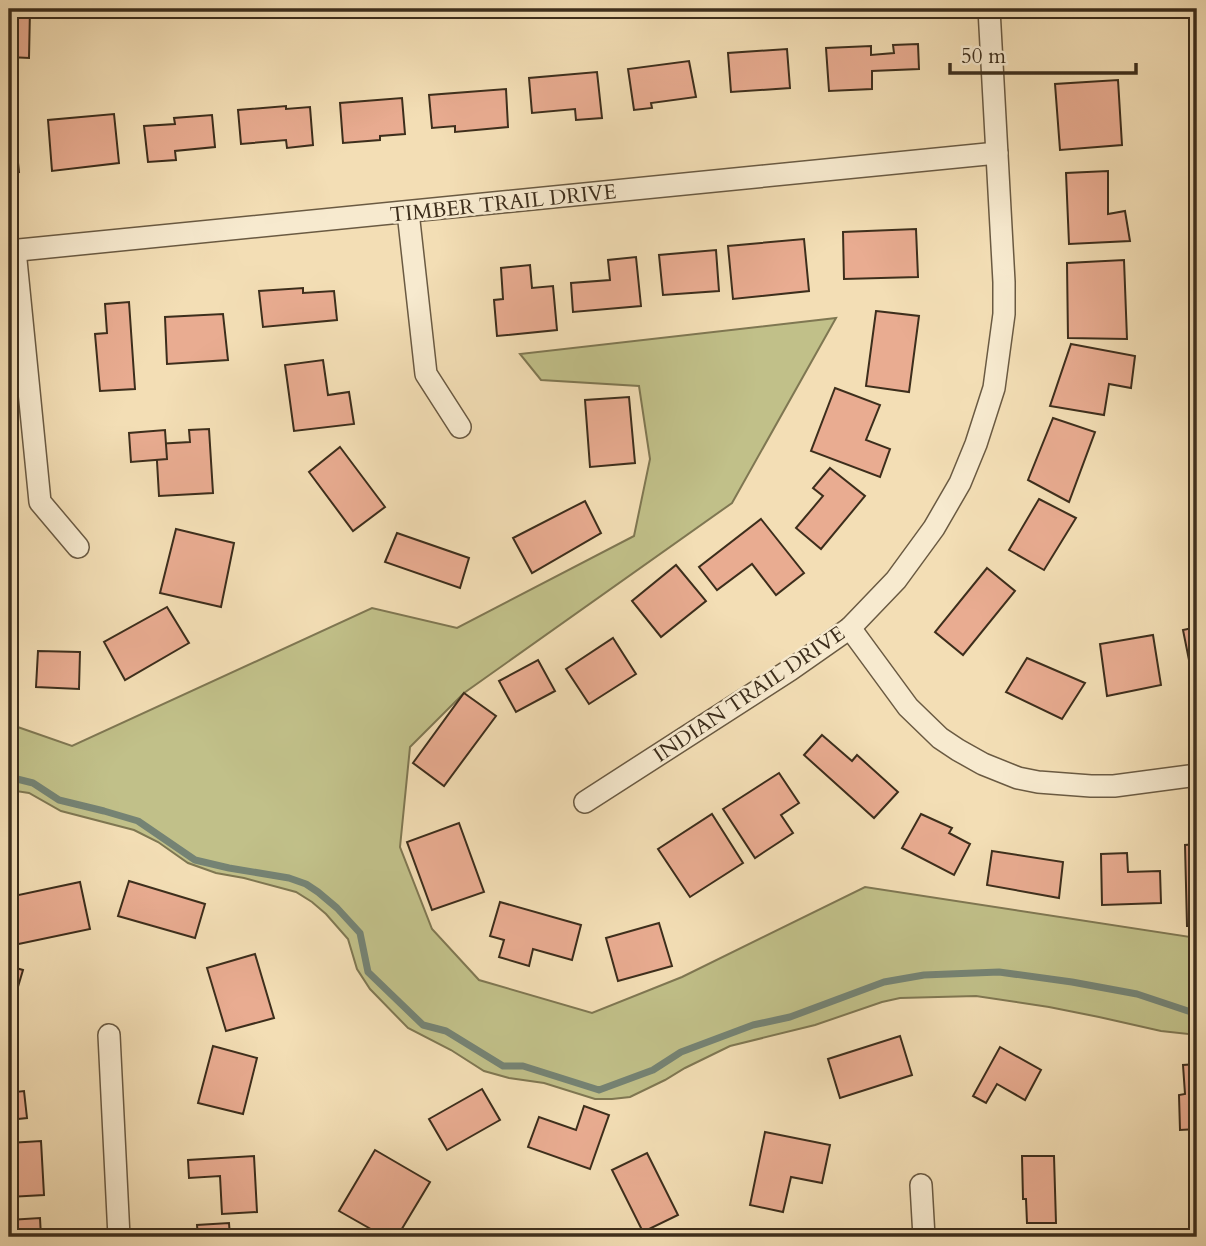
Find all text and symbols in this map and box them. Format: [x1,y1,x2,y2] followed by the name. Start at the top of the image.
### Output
[950,32,1136,76] scale bar
[961,42,1006,71] text: 50 m
[388,177,618,230] street label: TIMBER TRAIL DRIVE
[648,619,851,769] street label: INDIAN TRAIL DRIVE

